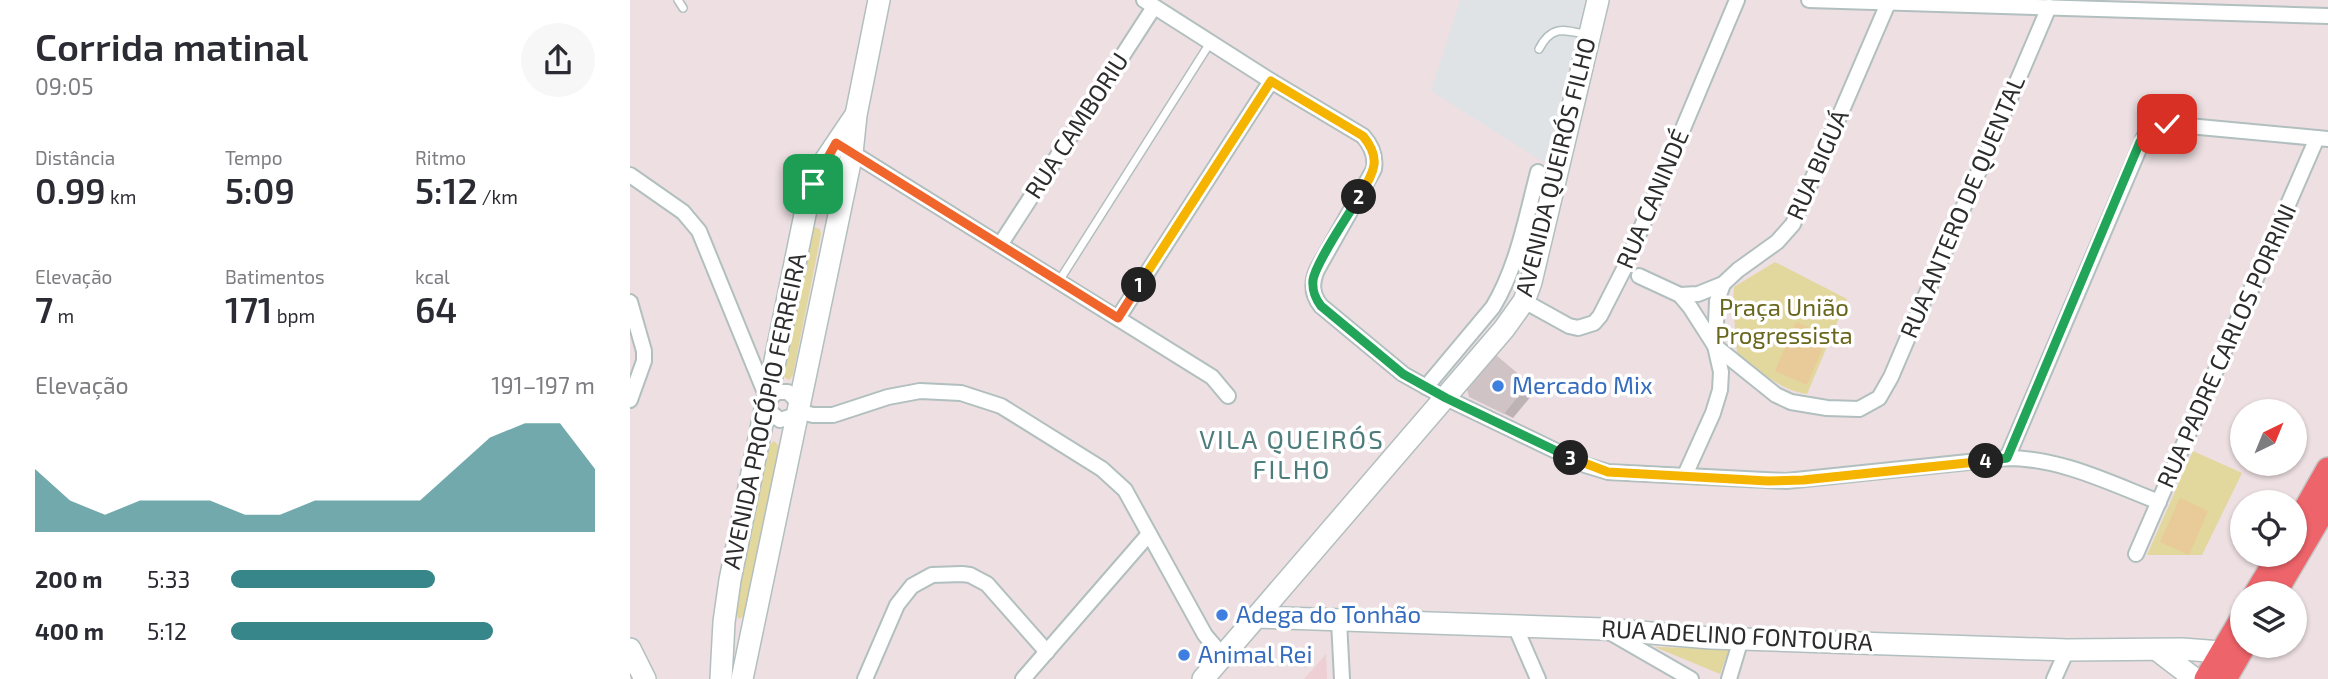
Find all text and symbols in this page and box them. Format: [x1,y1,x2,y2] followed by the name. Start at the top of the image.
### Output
[35,23,308,69] text: Corrida matinal
[521,23,595,97] button: share
[1508,34,1601,299] street label: AVENIDA QUEIRÓS FILHO
[1018,47,1134,204] street label: RUA CAMBORIU
[1893,71,2030,342] street label: RUA ANTERO DE QUENTAL
[35,72,94,100] text: 09:05
[2137,94,2197,154] pin
[1779,105,1854,224] street label: RUA BIGUÁ
[2148,105,2186,143] icon: check
[1609,124,1694,272] street label: RUA CANINDÉ
[35,146,115,169] text: Distância
[225,146,283,169] text: Tempo
[415,146,466,169] text: Ritmo
[783,154,843,214] pin
[794,165,832,203] icon: arrive
[35,169,106,211] text: 0.99
[225,169,295,211] text: 5:09
[415,169,477,211] text: 5:12
[1342,180,1376,214] pin: 2
[106,185,136,208] text: km
[477,185,518,208] text: /km
[1353,185,1364,208] text: 2
[2150,199,2301,492] street label: RUA PADRE CARLOS PORRINI
[716,250,811,572] street label: AVENIDA PROCÓPIO FERREIRA
[35,265,112,288] text: Elevação
[225,265,325,288] text: Batimentos
[415,265,450,288] text: kcal
[1121,268,1156,302] pin: 1
[1134,273,1143,296] text: 1
[35,288,53,330] text: 7
[225,288,273,330] text: 171
[415,288,457,330] text: 64
[1715,292,1853,349] park label: Praça União Progressista
[53,304,74,327] text: m
[273,304,315,327] text: bpm
[1512,370,1653,399] place label: Mercado Mix
[35,371,129,399] text: Elevação
[491,371,595,399] text: 191–197 m
[1490,378,1506,394] marker: Mercado Mix
[2230,399,2306,476] north arrow
[2230,399,2307,658] map controls
[1199,423,1385,484] district label: VILA QUEIRÓS FILHO
[1553,440,1588,476] pin: 3
[1968,444,2004,478] pin: 4
[1565,446,1576,469] text: 3
[1979,449,1992,472] text: 4
[2230,490,2307,567] button: locate
[35,565,103,593] text: 200 m
[147,565,190,593] text: 5:33
[2230,581,2307,658] button: layers
[1236,599,1421,628] place label: Adega do Tonhão
[1214,607,1230,623] marker: Adega do Tonhão
[1600,613,1874,656] street label: RUA ADELINO FONTOURA
[35,617,104,645] text: 400 m
[147,617,187,645] text: 5:12
[1198,639,1312,668] place label: Animal Rei
[1176,647,1192,663] marker: Animal Rei

